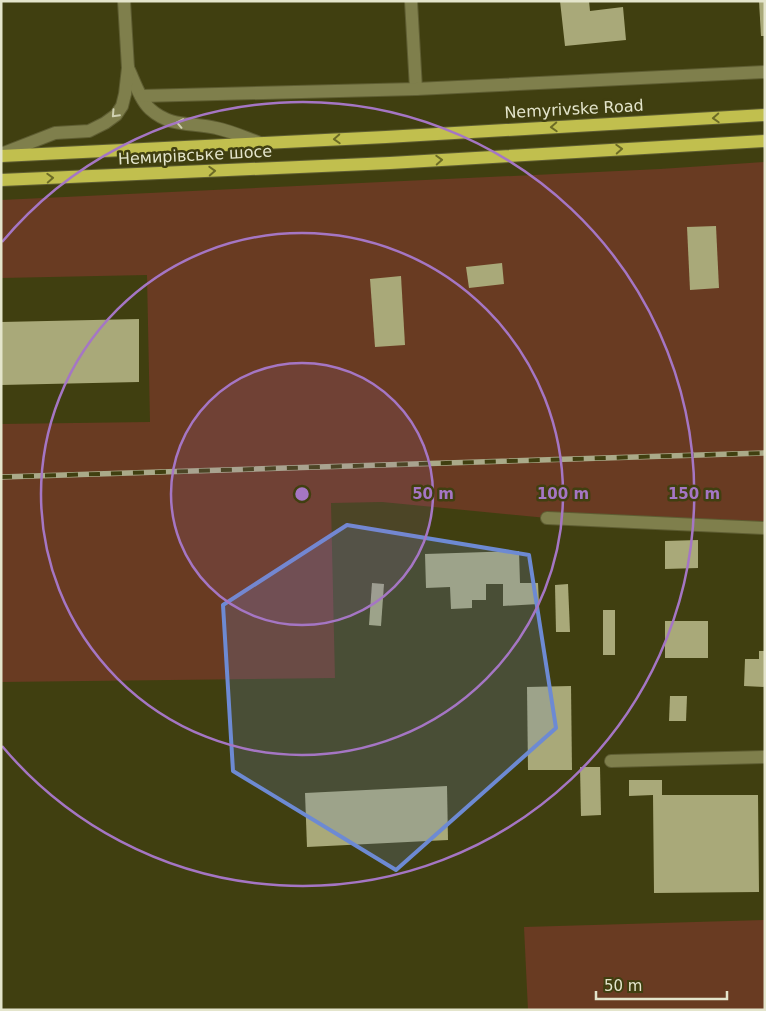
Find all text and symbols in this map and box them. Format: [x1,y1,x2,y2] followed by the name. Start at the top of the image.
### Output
[504,96,644,122] street label: Nemyrivske Road
[112,108,121,117] one-way arrow
[712,112,720,123] one-way arrow
[175,118,184,129] one-way arrow
[550,121,558,132] one-way arrow
[333,134,340,144] one-way arrow
[117,141,273,169] street label: Немирівське шосе
[615,144,623,155] one-way arrow
[435,155,443,166] one-way arrow
[209,165,217,176] one-way arrow
[46,173,54,183] one-way arrow
[293,485,311,503] centre of rings
[412,485,454,503] text: 50 m
[537,485,589,503] text: 100 m
[668,485,720,503] text: 150 m
[596,968,727,1000] scale bar
[604,977,642,995] text: 50 m

